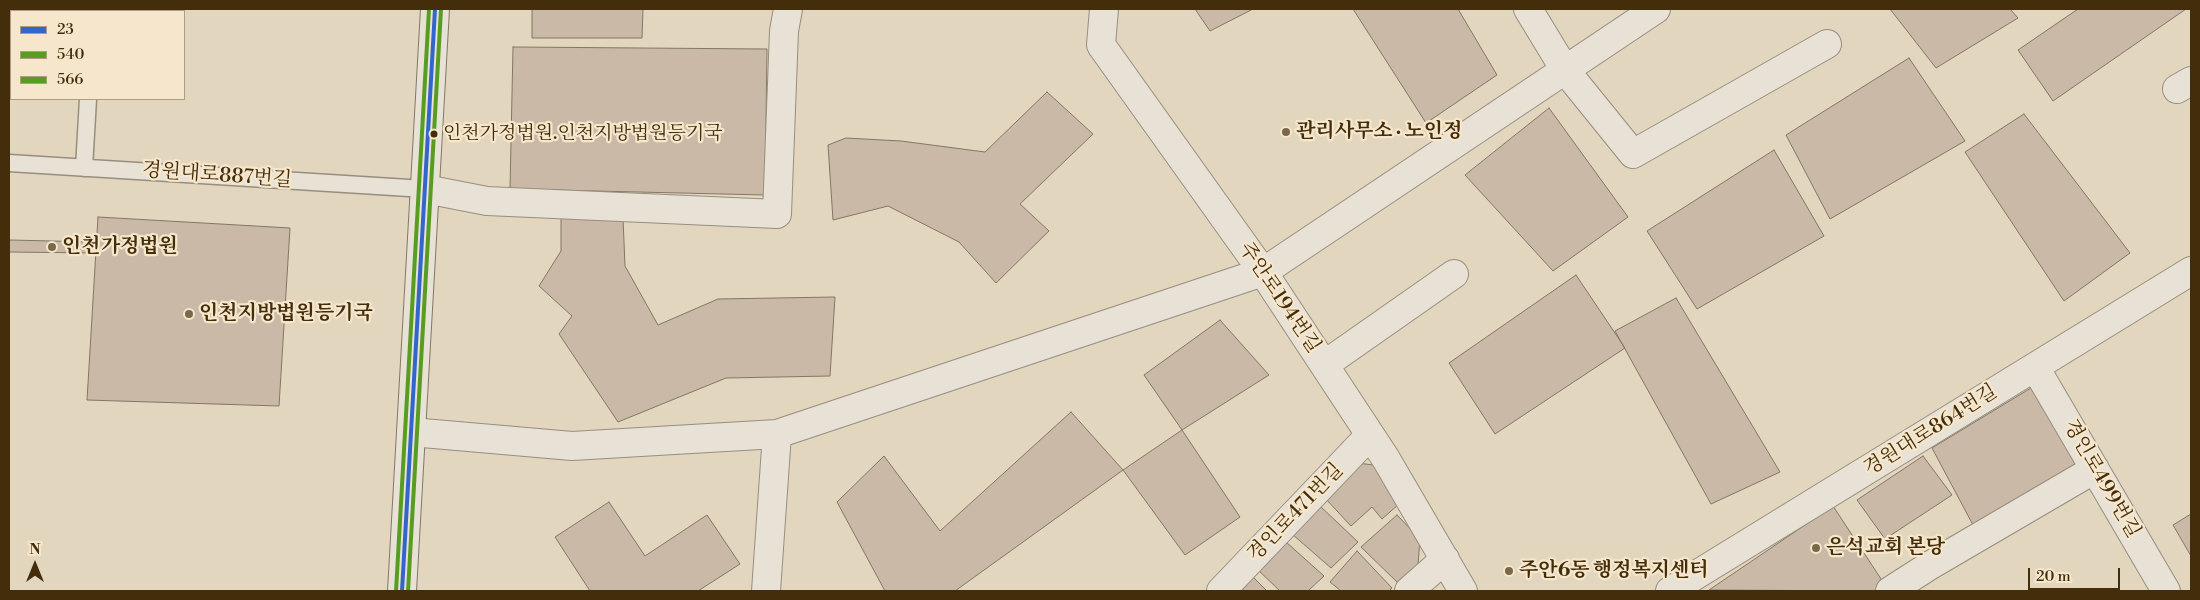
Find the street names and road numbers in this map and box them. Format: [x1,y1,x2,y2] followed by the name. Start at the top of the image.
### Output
[141,159,293,193] street label: 경원대로887번길
[1233,238,1325,358] street label: 주안로194번길
[1860,380,2002,482] street label: 경원대로864번길
[2057,416,2145,542] street label: 경인로499번길
[1243,459,1349,567] street label: 경인로471번길

